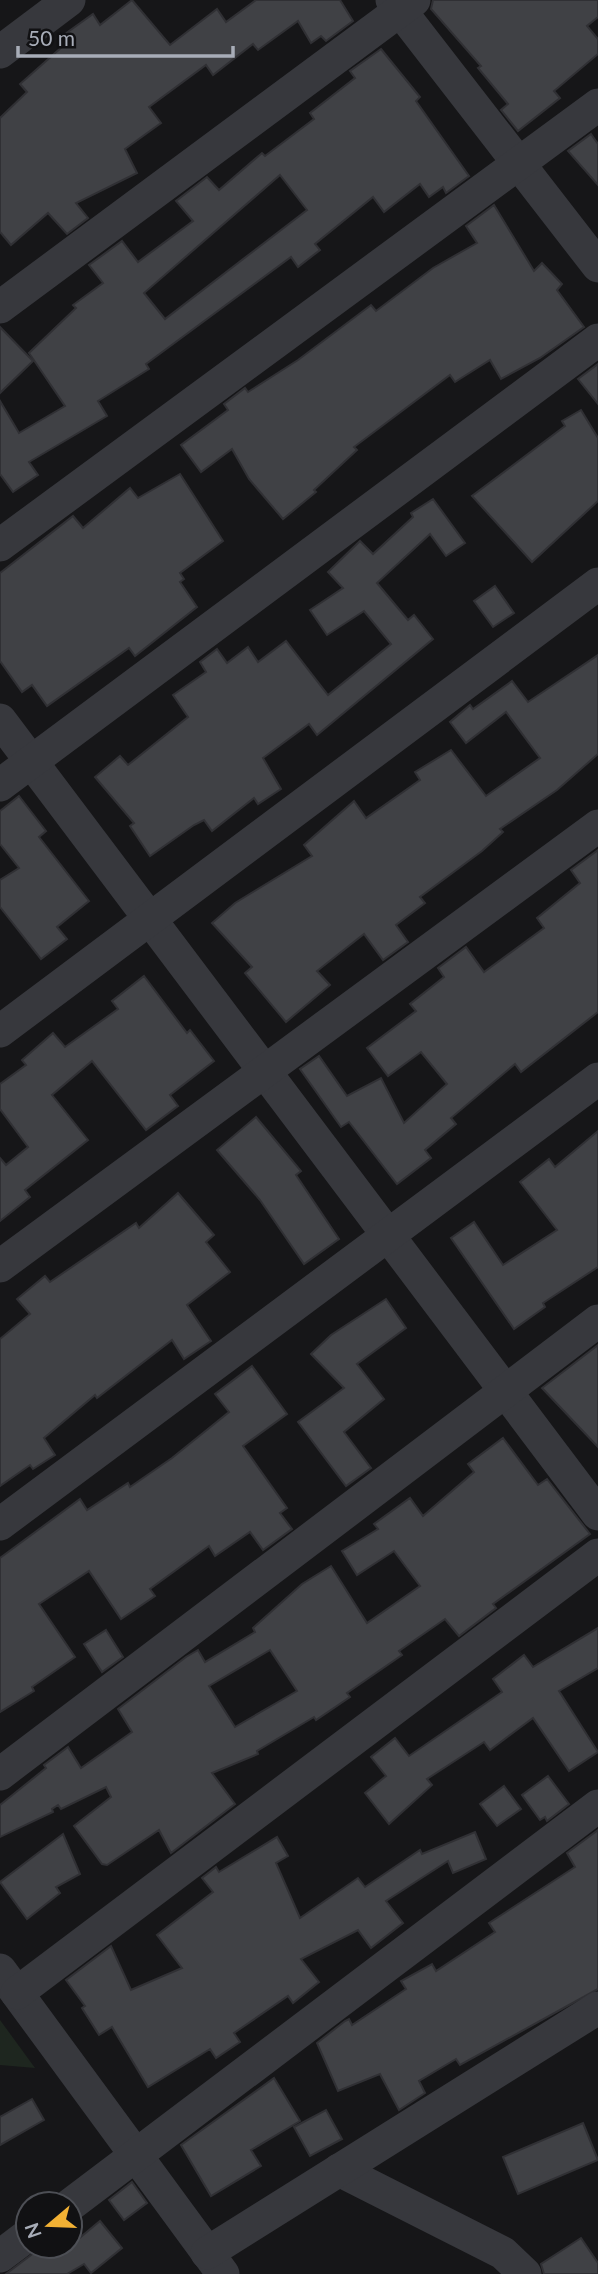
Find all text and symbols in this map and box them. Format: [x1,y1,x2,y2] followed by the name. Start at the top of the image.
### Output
[18,14,233,58] scale bar
[28,25,75,50] text: 50 m
[14,2190,84,2260] north arrow
[19,2220,46,2241] text: N

